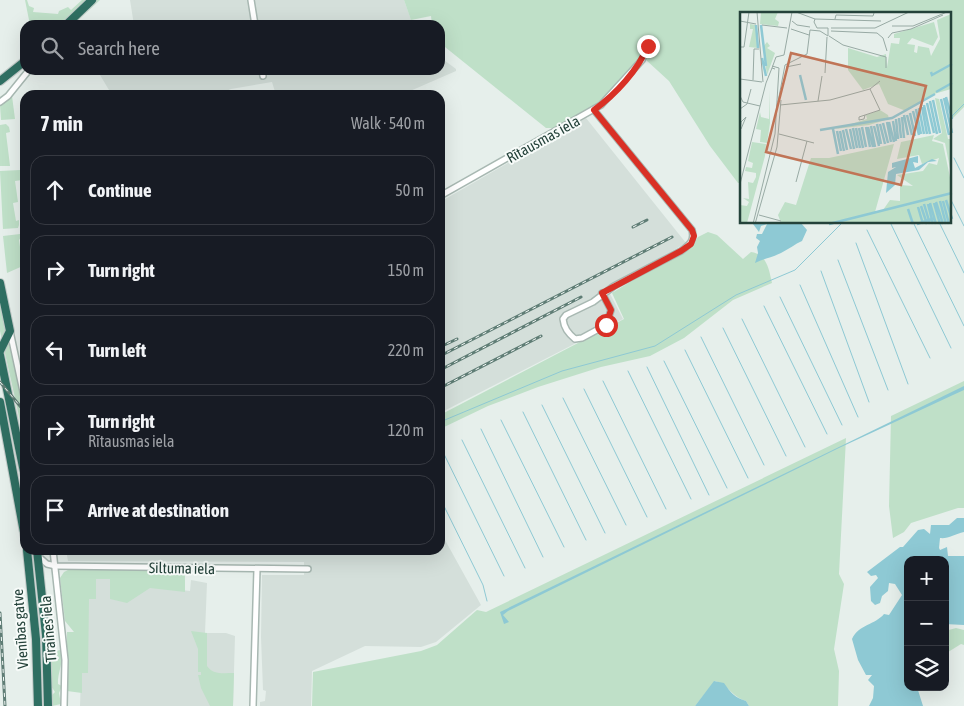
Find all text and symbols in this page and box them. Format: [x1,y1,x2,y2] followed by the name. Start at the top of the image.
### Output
[740,12,952,224] inset map
[20,20,445,75] search box
[38,34,66,62] icon: search
[637,35,660,58] route end
[78,37,160,59] text: Search here
[40,111,83,135] text: 7 min
[503,112,583,166] street label: Rītausmas iela
[351,114,425,132] text: Walk · 540 m
[41,176,69,204] icon: ahead
[88,179,152,201] text: Continue
[395,181,424,199] text: 50 m
[41,256,69,284] icon: right
[88,259,155,281] text: Turn right
[388,261,424,279] text: 150 m
[595,314,618,337] route start
[41,336,69,364] icon: left
[88,339,146,361] text: Turn left
[388,341,424,359] text: 220 m
[88,410,155,432] text: Turn right
[41,416,69,444] icon: right
[388,421,424,439] text: 120 m
[88,432,175,450] text: Rītausmas iela
[41,496,69,524] icon: arrive
[88,499,229,521] text: Arrive at destination
[904,556,949,691] map controls
[904,556,949,601] button: +
[149,559,215,577] street label: Siltuma iela
[9,588,31,670] street label: Vienības gatve
[37,595,59,663] street label: Tīraines iela
[904,601,949,646] button: −
[904,646,949,691] button: layers

